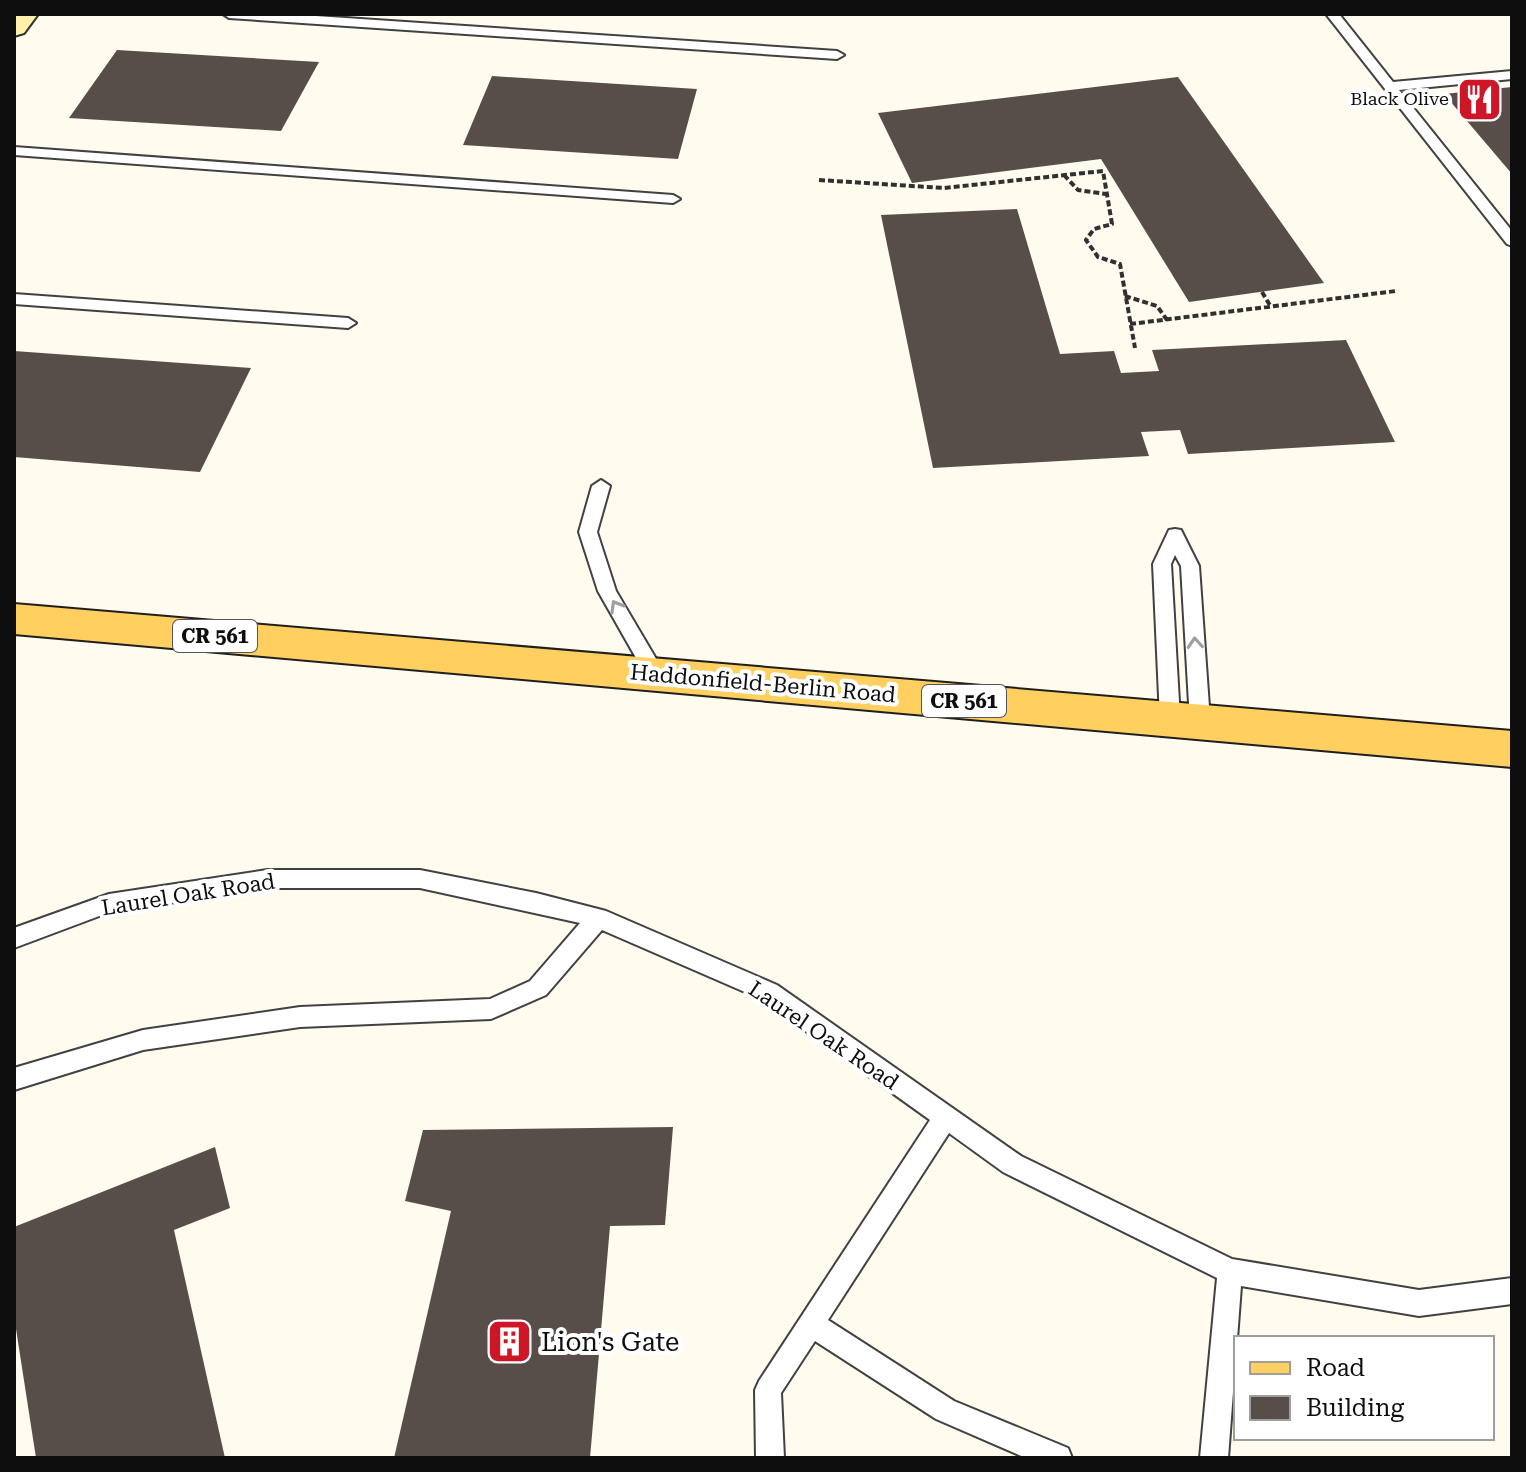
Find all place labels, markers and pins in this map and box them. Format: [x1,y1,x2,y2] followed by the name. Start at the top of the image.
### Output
[1456,75,1504,123] restaurant icon: Black Olive
[1350,88,1449,109] place label: Black Olive
[486,1318,534,1366] building icon: Lion's Gate
[541,1327,679,1357] place label: Lion's Gate

